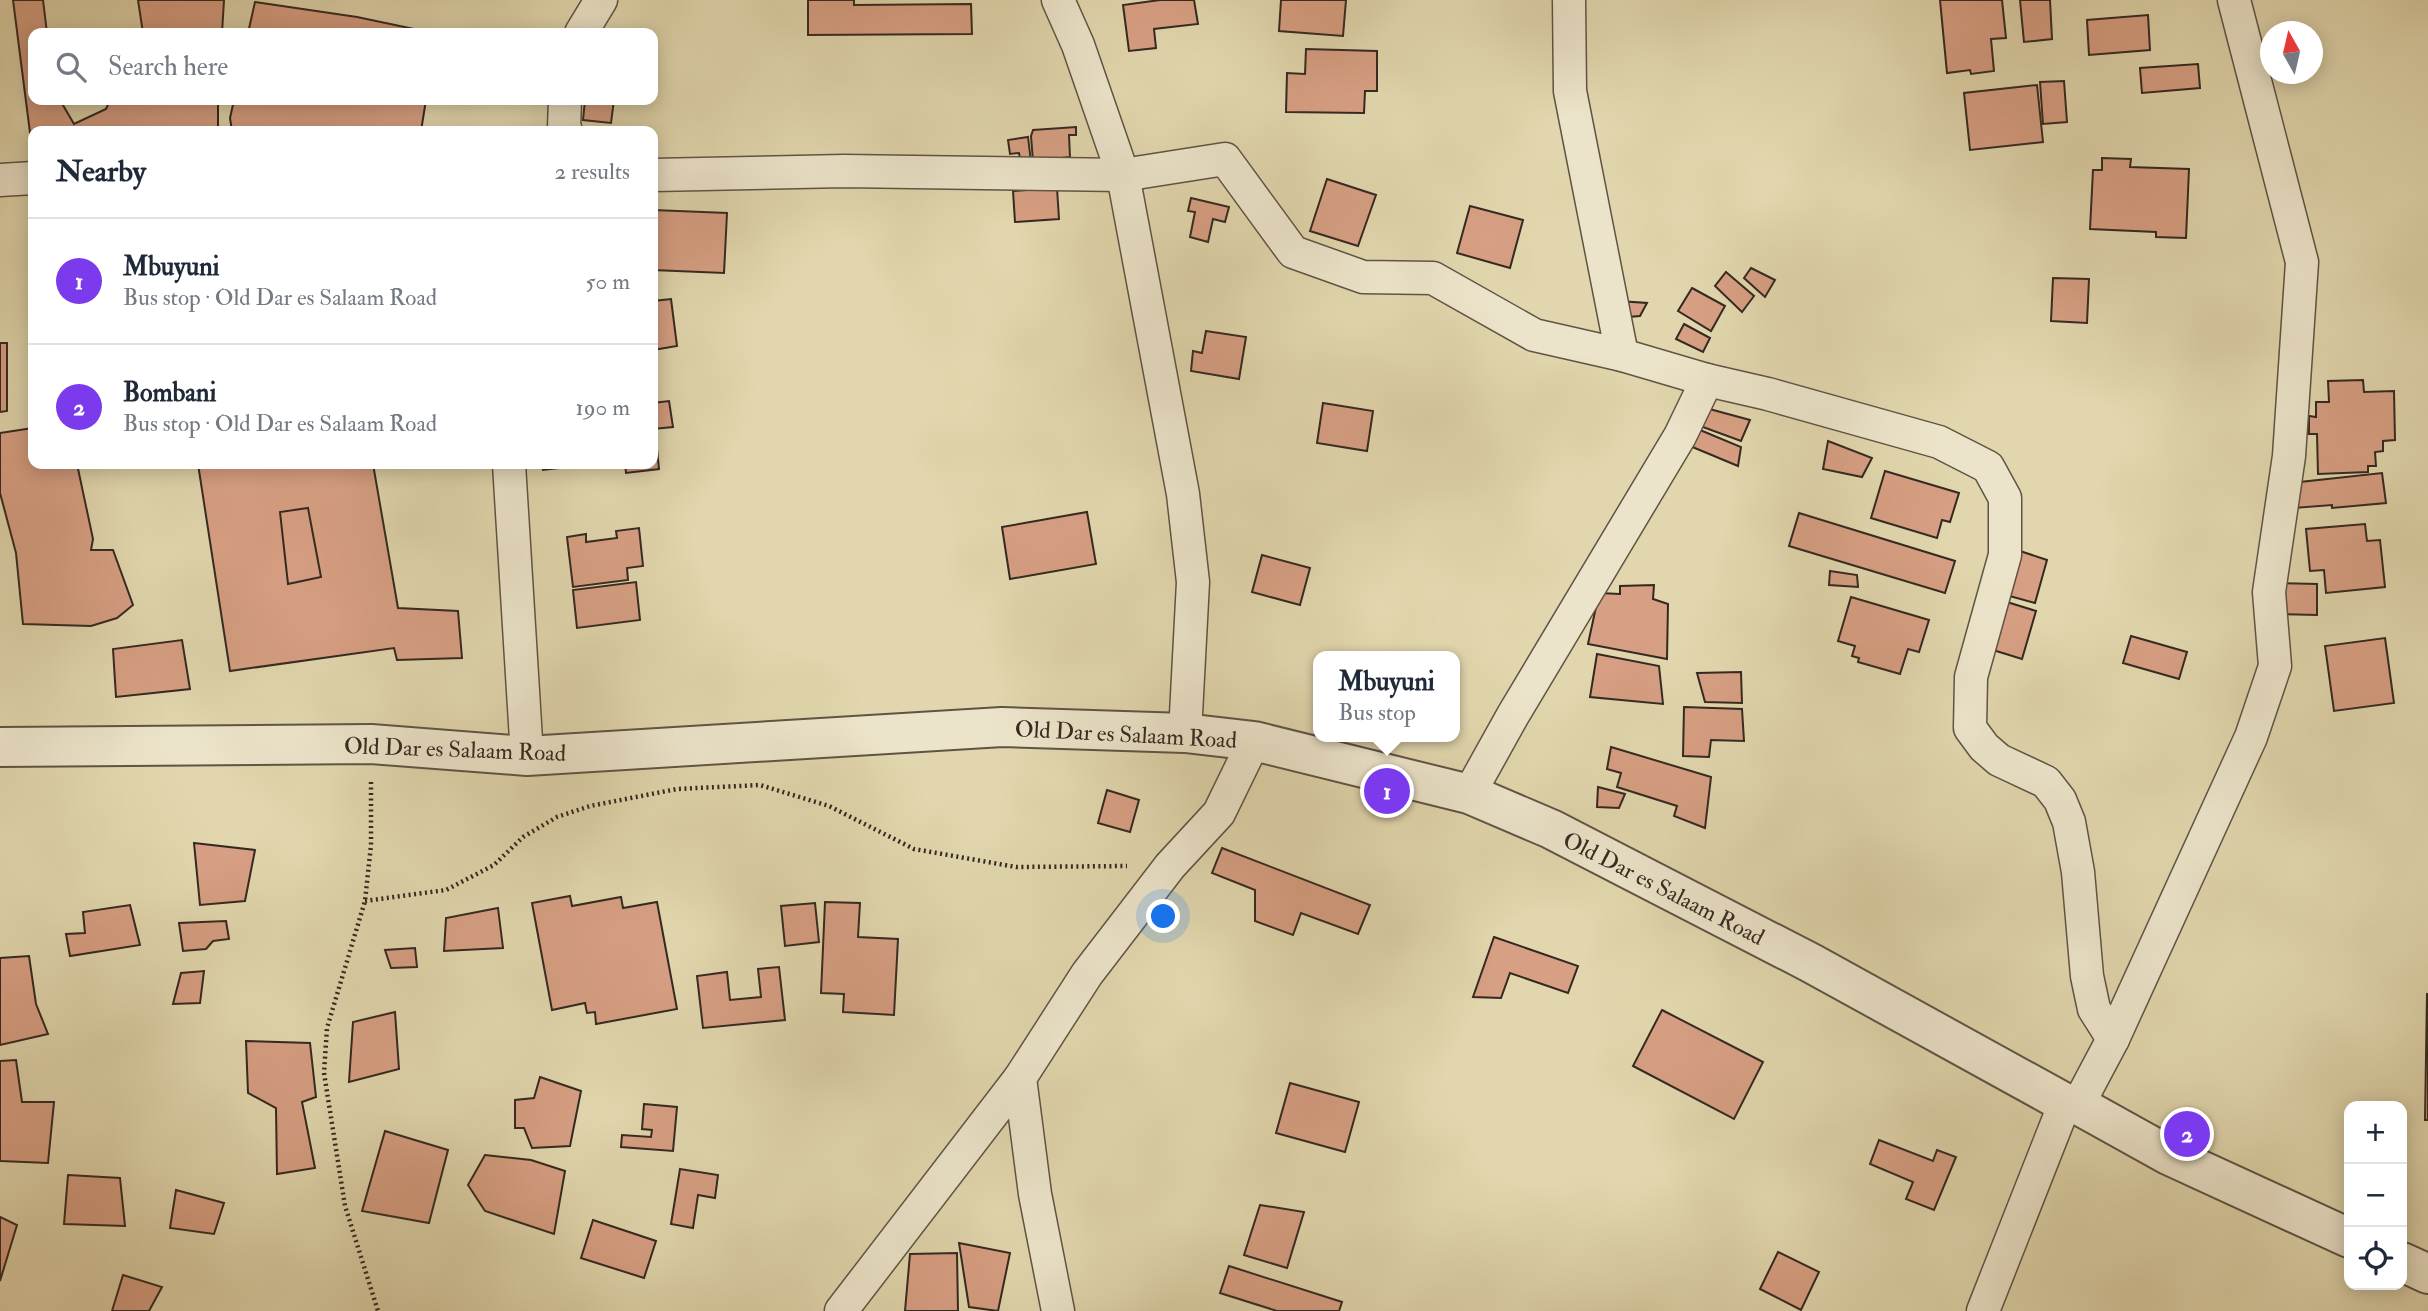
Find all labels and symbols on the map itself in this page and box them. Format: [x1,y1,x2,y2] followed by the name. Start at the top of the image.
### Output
[2260,21,2323,84] north arrow
[1014,714,1238,755] street label: Old Dar es Salaam Road
[343,731,567,768] street label: Old Dar es Salaam Road
[1364,765,1410,817] pin: 1
[1558,825,1769,952] street label: Old Dar es Salaam Road
[1146,899,1180,933] your location
[2164,1108,2210,1160] pin: 2

